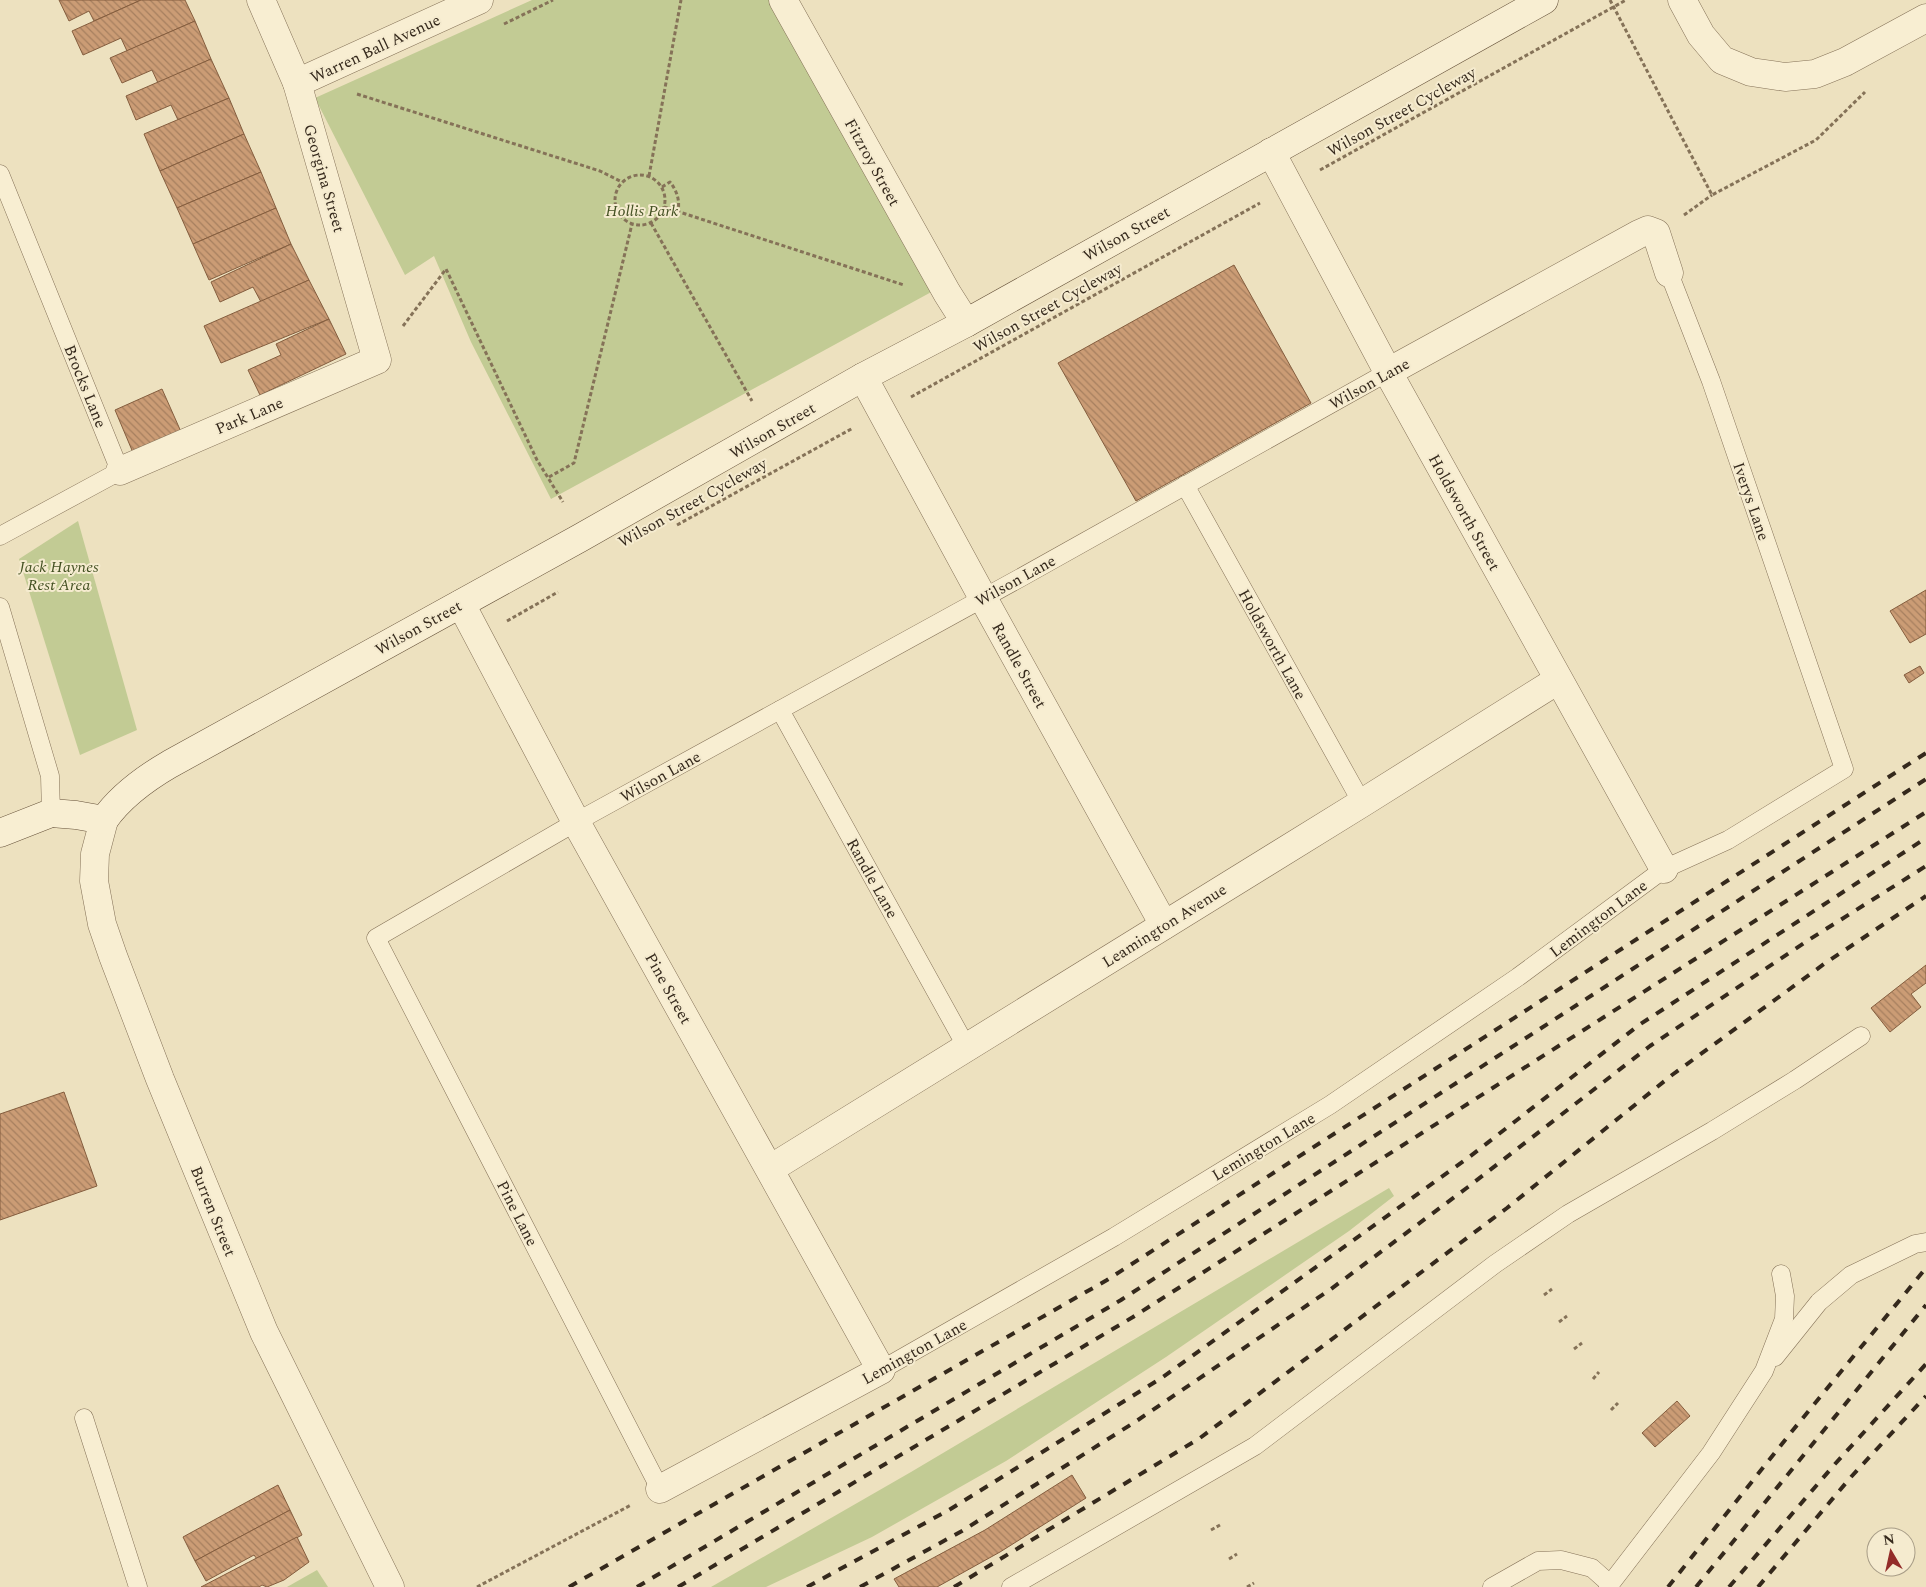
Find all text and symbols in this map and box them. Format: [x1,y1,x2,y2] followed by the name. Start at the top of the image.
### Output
[306,8,445,90] street label: Warren Ball Avenue
[1323,60,1481,163] street label: Wilson Street Cycleway
[838,114,906,211] street label: Fitzroy Street
[297,121,351,236] street label: Georgina Street
[606,199,679,223] park label: Hollis Park
[1079,200,1175,268] street label: Wilson Street
[969,256,1127,359] street label: Wilson Street Cycleway
[58,341,113,432] street label: Brocks Lane
[1325,352,1414,416] street label: Wilson Lane
[212,391,287,441] street label: Park Lane
[725,396,820,465] street label: Wilson Street
[1422,450,1506,576] street label: Holdsworth Street
[614,451,772,554] street label: Wilson Street Cycleway
[1726,459,1776,544] street label: Iverys Lane
[971,549,1060,613] street label: Wilson Lane
[18,555,99,597] park label: Jack Haynes Rest Area
[1232,585,1312,704] street label: Holdsworth Lane
[371,594,467,662] street label: Wilson Street
[986,618,1053,713] street label: Randle Street
[616,745,705,809] street label: Wilson Lane
[840,834,904,923] street label: Randle Lane
[1545,874,1653,964] street label: Lemington Lane
[1098,878,1231,974] street label: Leamington Avenue
[639,948,698,1029] street label: Pine Street
[1207,1106,1320,1187] street label: Lemington Lane
[184,1163,242,1260] street label: Burren Street
[490,1176,544,1251] street label: Pine Lane
[857,1313,972,1391] street label: Lemington Lane
[1866,1527,1916,1577] north arrow
[1882,1528,1896,1551] text: N

